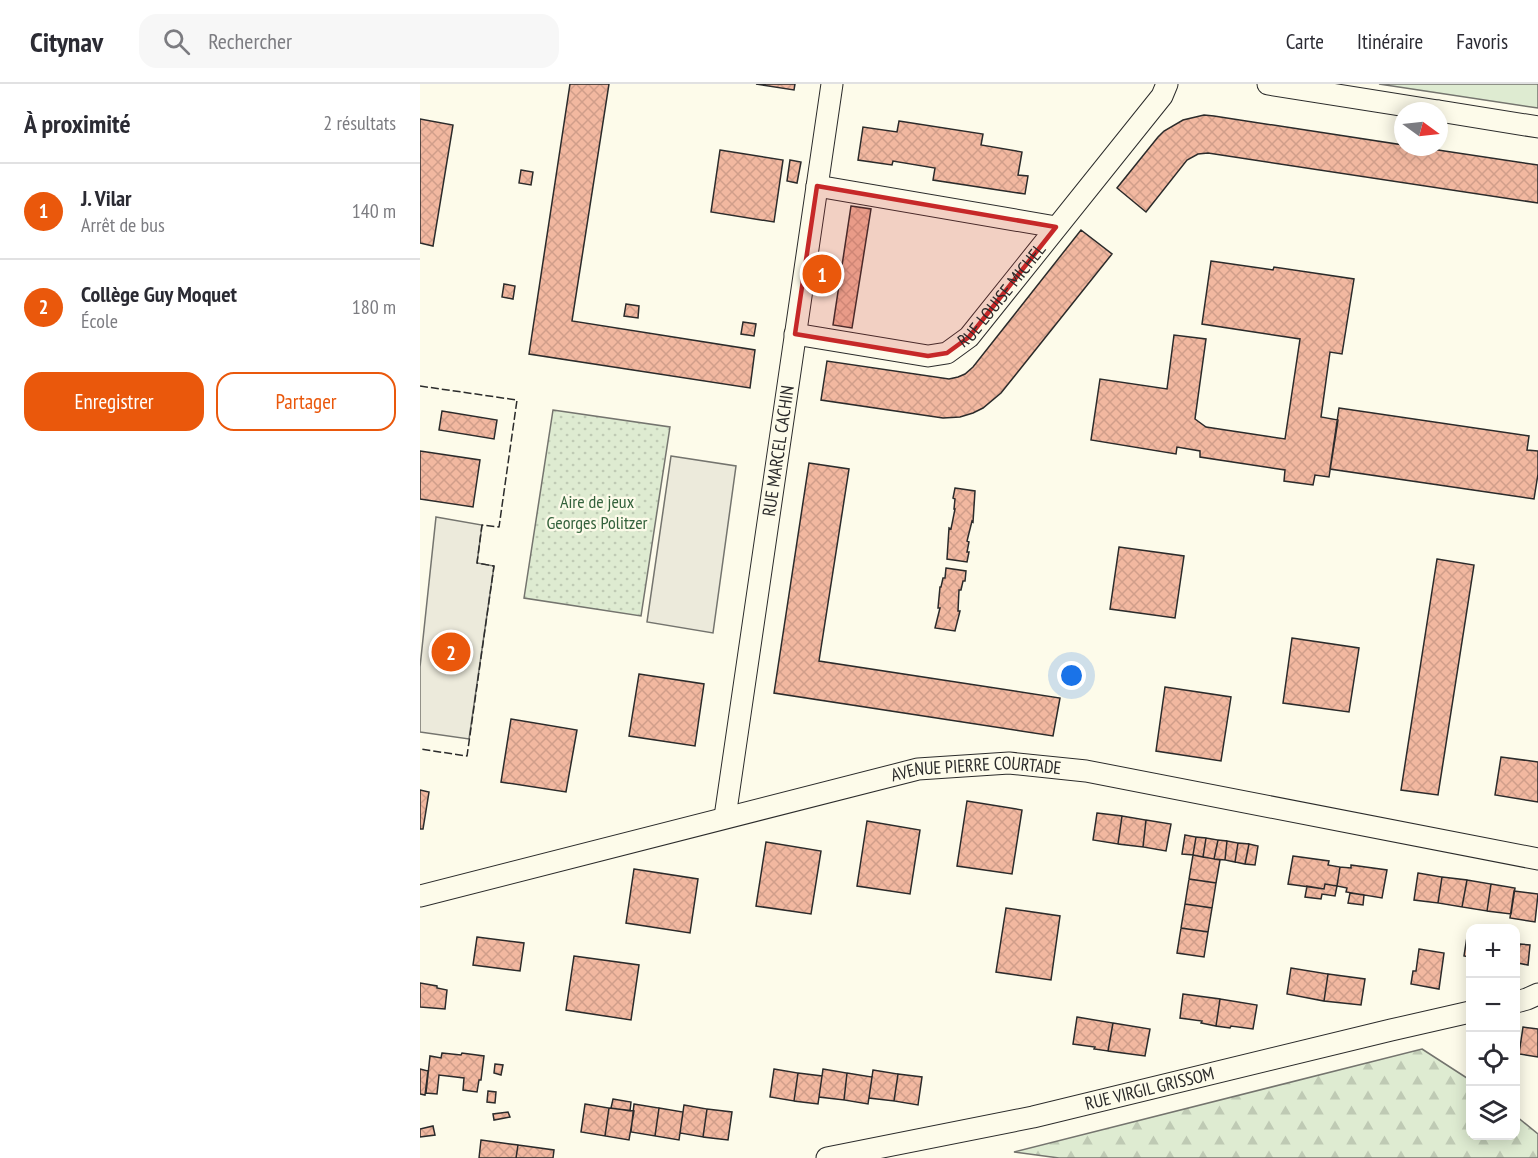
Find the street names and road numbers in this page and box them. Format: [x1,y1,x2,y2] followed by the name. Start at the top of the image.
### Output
[953,238,1051,352] street label: RUE LOUISE MICHEL
[757,384,799,518] street label: RUE MARCEL CACHIN
[888,751,1062,786] street label: AVENUE PIERRE COURTADE
[1083,1061,1216,1115] street label: RUE VIRGIL GRISSOM

